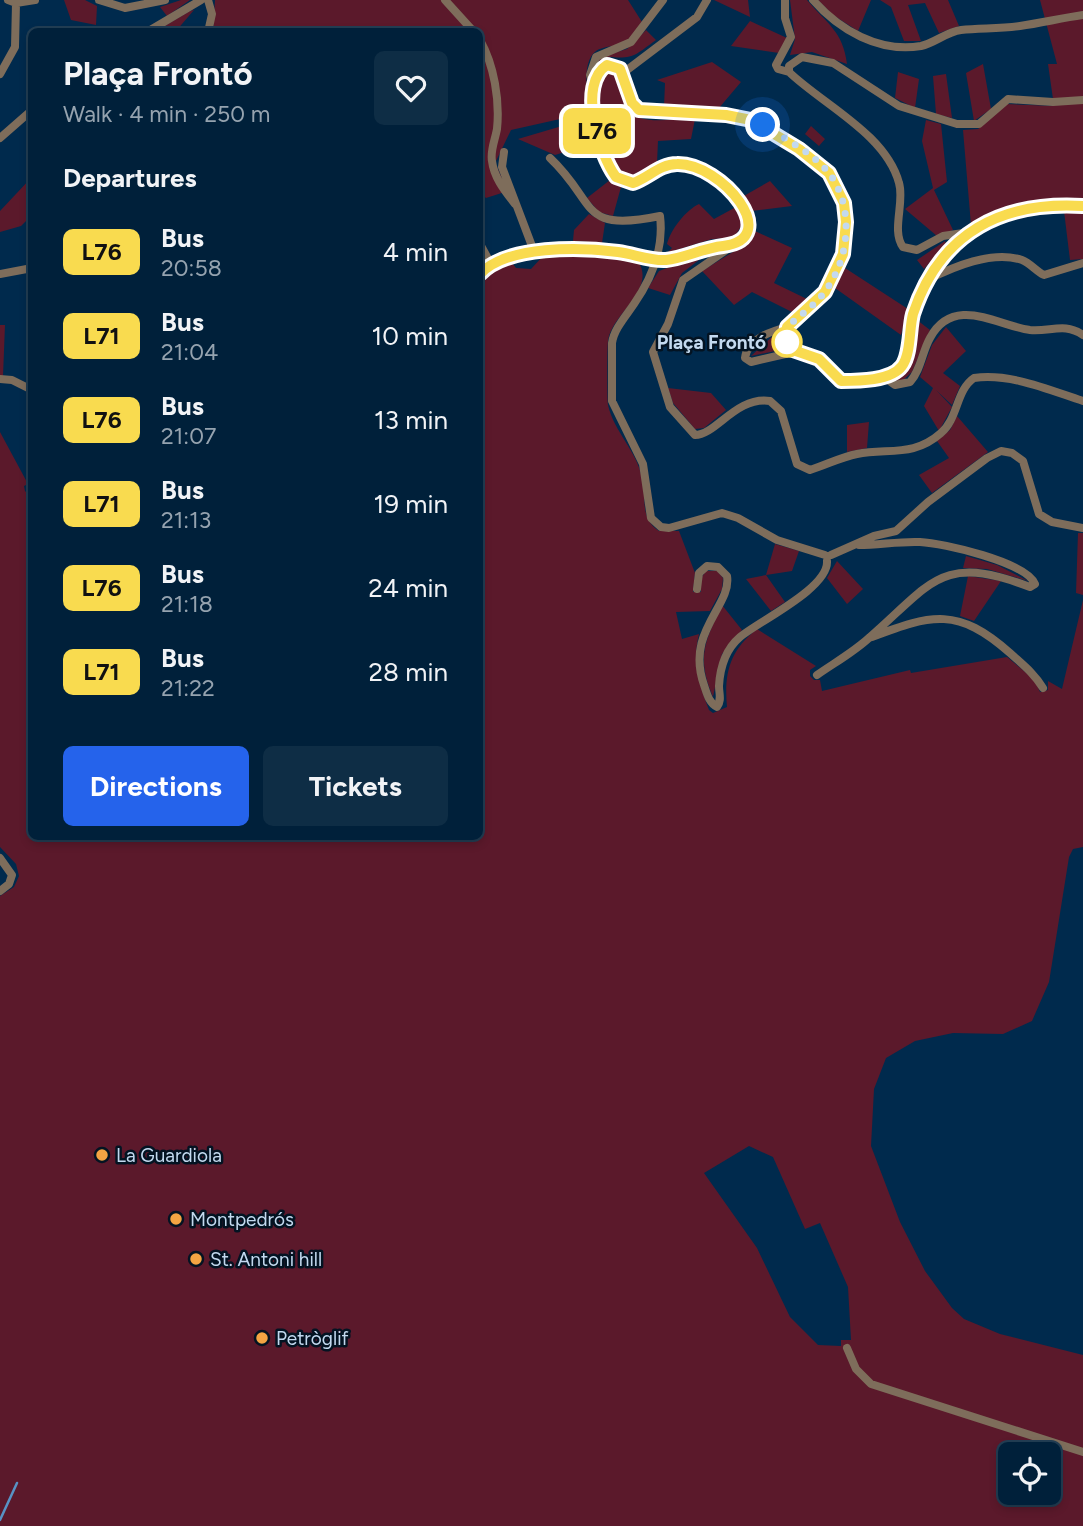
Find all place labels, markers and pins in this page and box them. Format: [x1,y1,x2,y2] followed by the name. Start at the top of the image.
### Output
[772,327,802,357] marker: Plaça Frontó
[657,331,766,354] place label: Plaça Frontó
[116,1144,222,1167] place label: La Guardiola
[94,1147,110,1163] marker: La Guardiola
[190,1208,294,1231] place label: Montpedrós
[168,1211,184,1227] marker: Montpedrós
[210,1248,322,1271] place label: St. Antoni hill
[188,1251,204,1267] marker: St. Antoni hill
[276,1327,349,1350] place label: Petròglif
[254,1330,270,1346] marker: Petròglif

